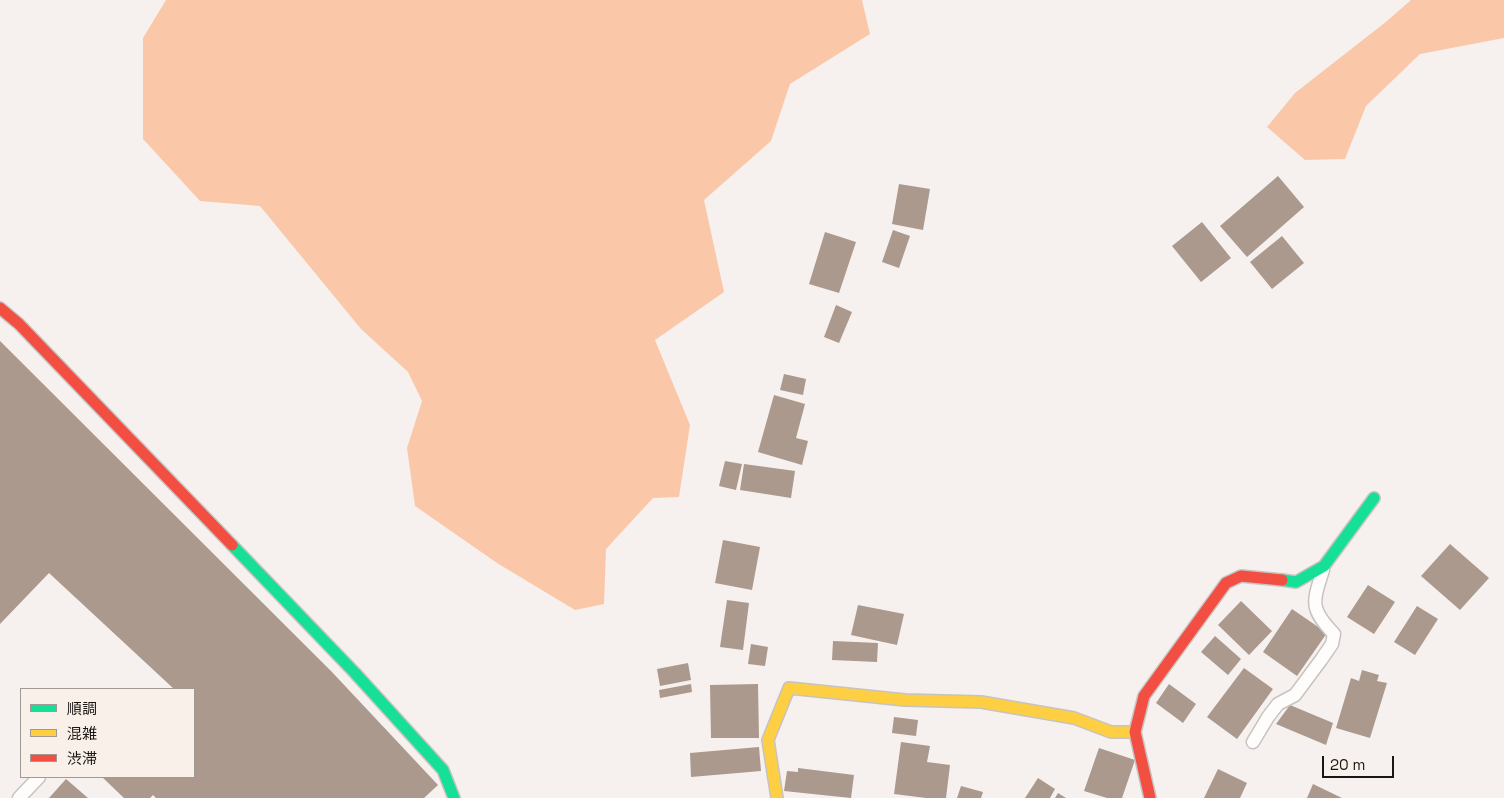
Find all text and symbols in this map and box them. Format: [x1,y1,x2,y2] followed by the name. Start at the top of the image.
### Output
[20,688,195,778] legend
[67,699,97,718] text: 順調
[67,724,97,743] text: 混雑
[1324,746,1396,778] scale bar
[67,749,97,768] text: 渋滞
[1330,755,1365,774] text: 20 m

